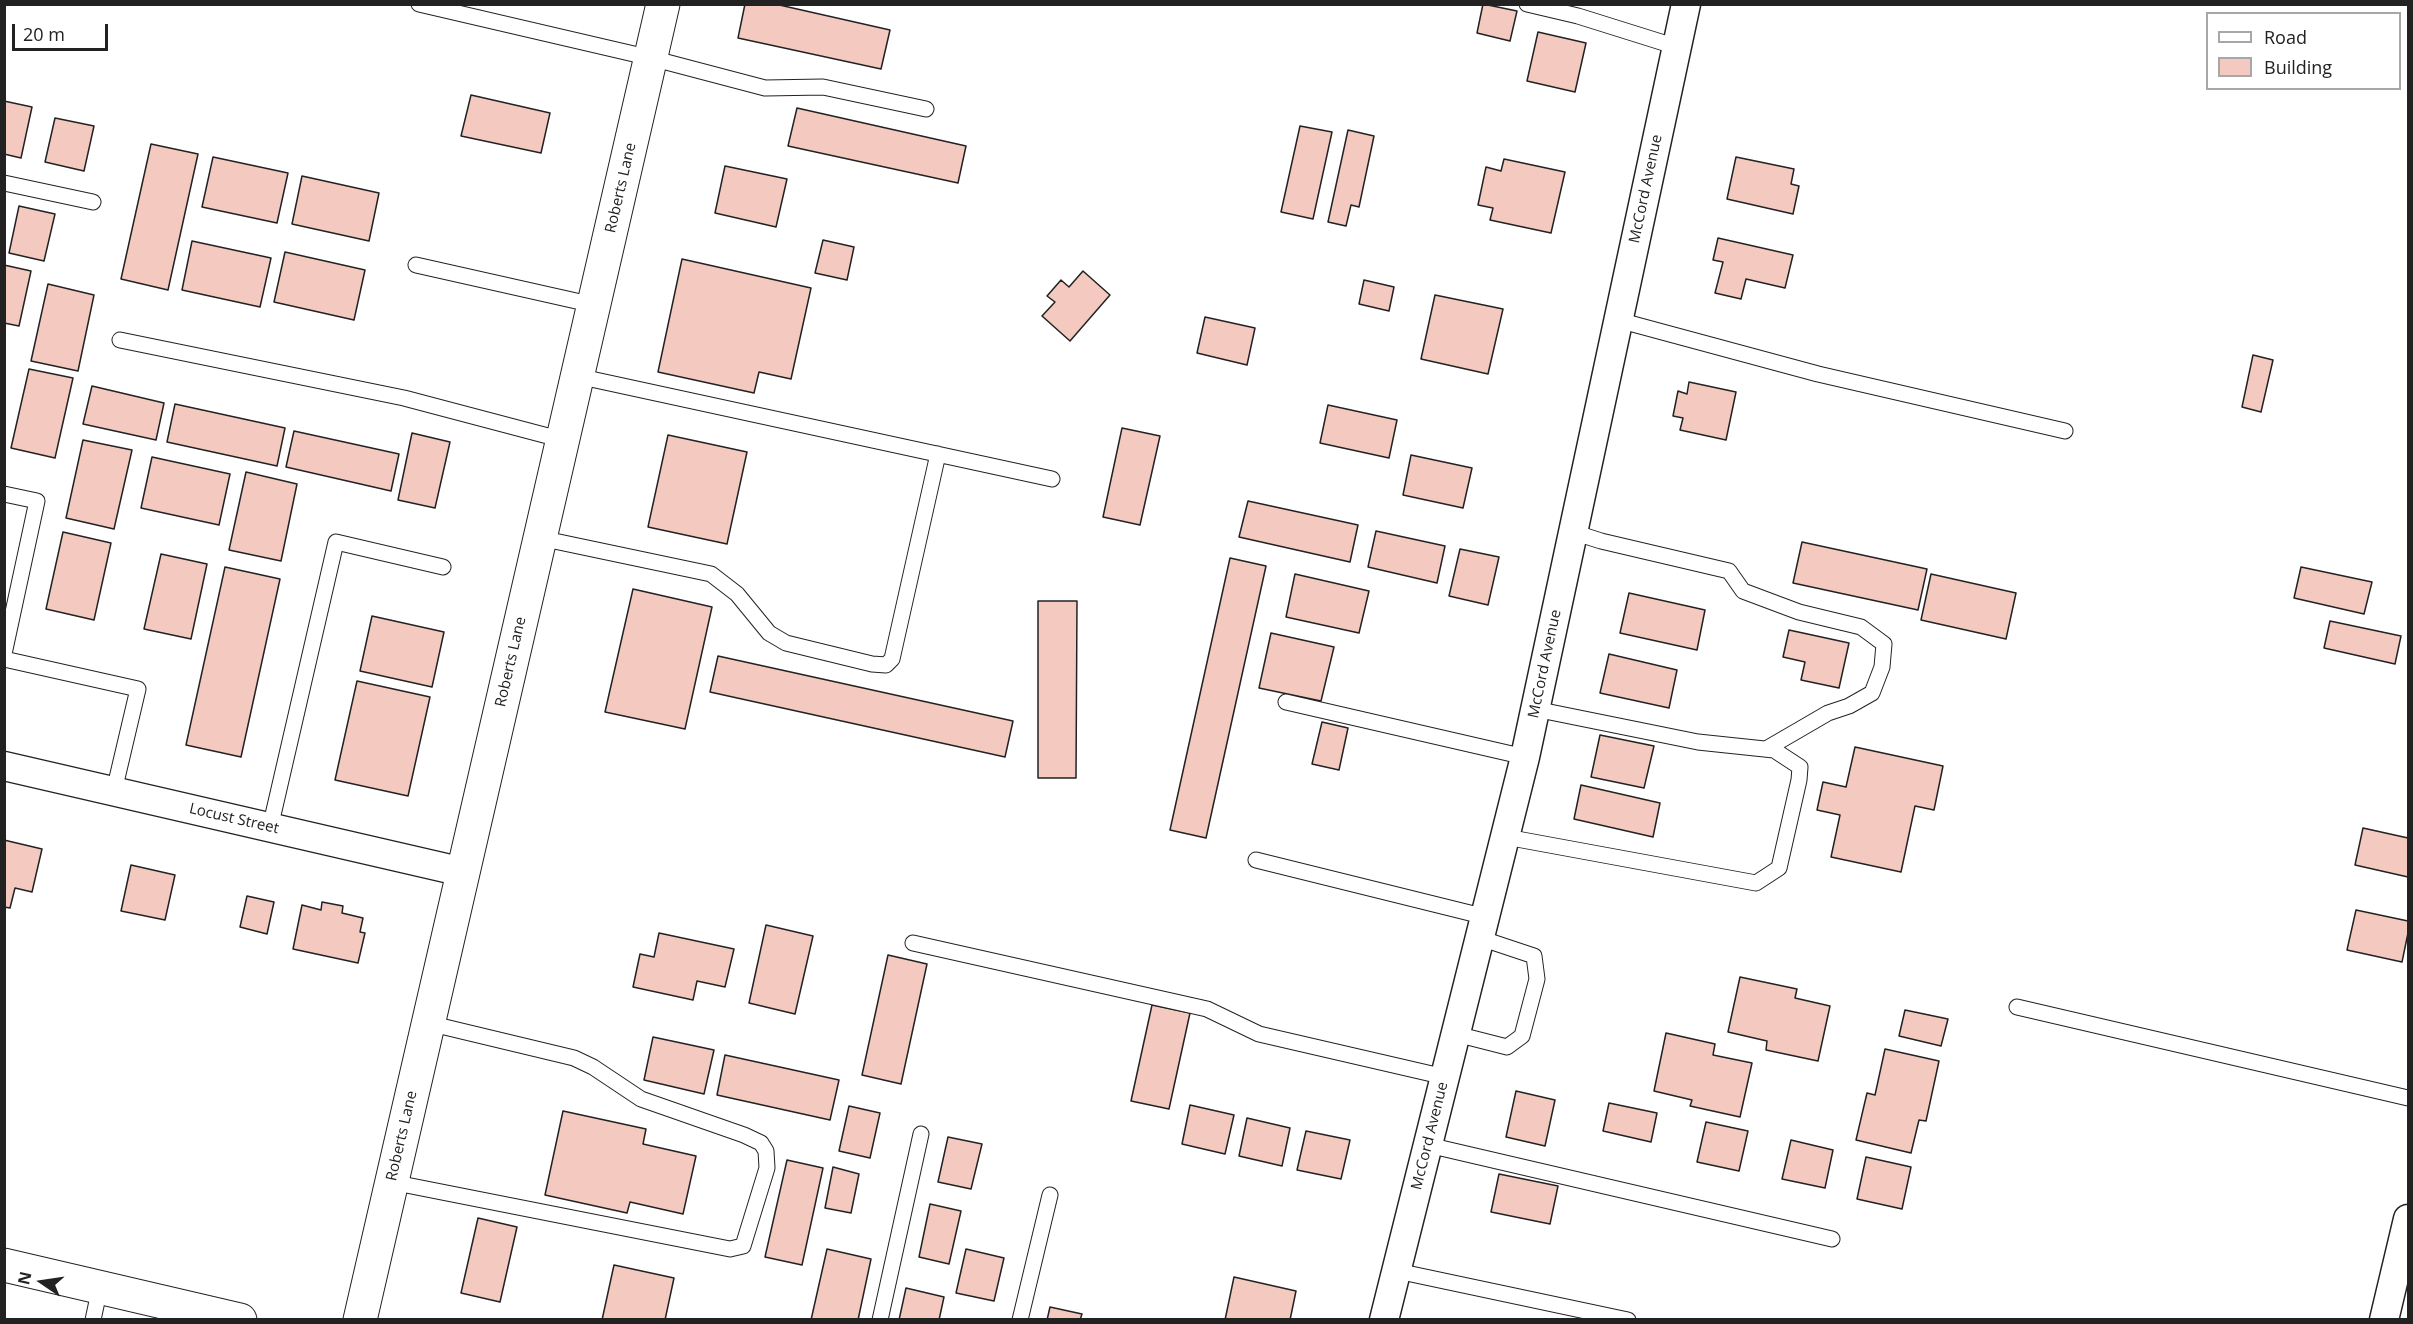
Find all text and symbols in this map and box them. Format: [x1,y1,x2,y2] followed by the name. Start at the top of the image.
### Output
[15,12,111,50] scale bar
[2206,12,2401,90] legend
[23,22,65,46] text: 20 m
[2264,25,2307,49] text: Road
[2264,55,2332,79] text: Building
[1626,133,1666,245] street label: McCord Avenue
[602,141,640,235] street label: Roberts Lane
[1525,608,1565,720] street label: McCord Avenue
[492,615,530,709] street label: Roberts Lane
[187,800,281,838] street label: Locust Street
[1408,1080,1452,1192] street label: McCord Avenue
[383,1089,421,1183] street label: Roberts Lane
[12,1252,72,1312] north arrow
[12,1269,37,1287] text: N

